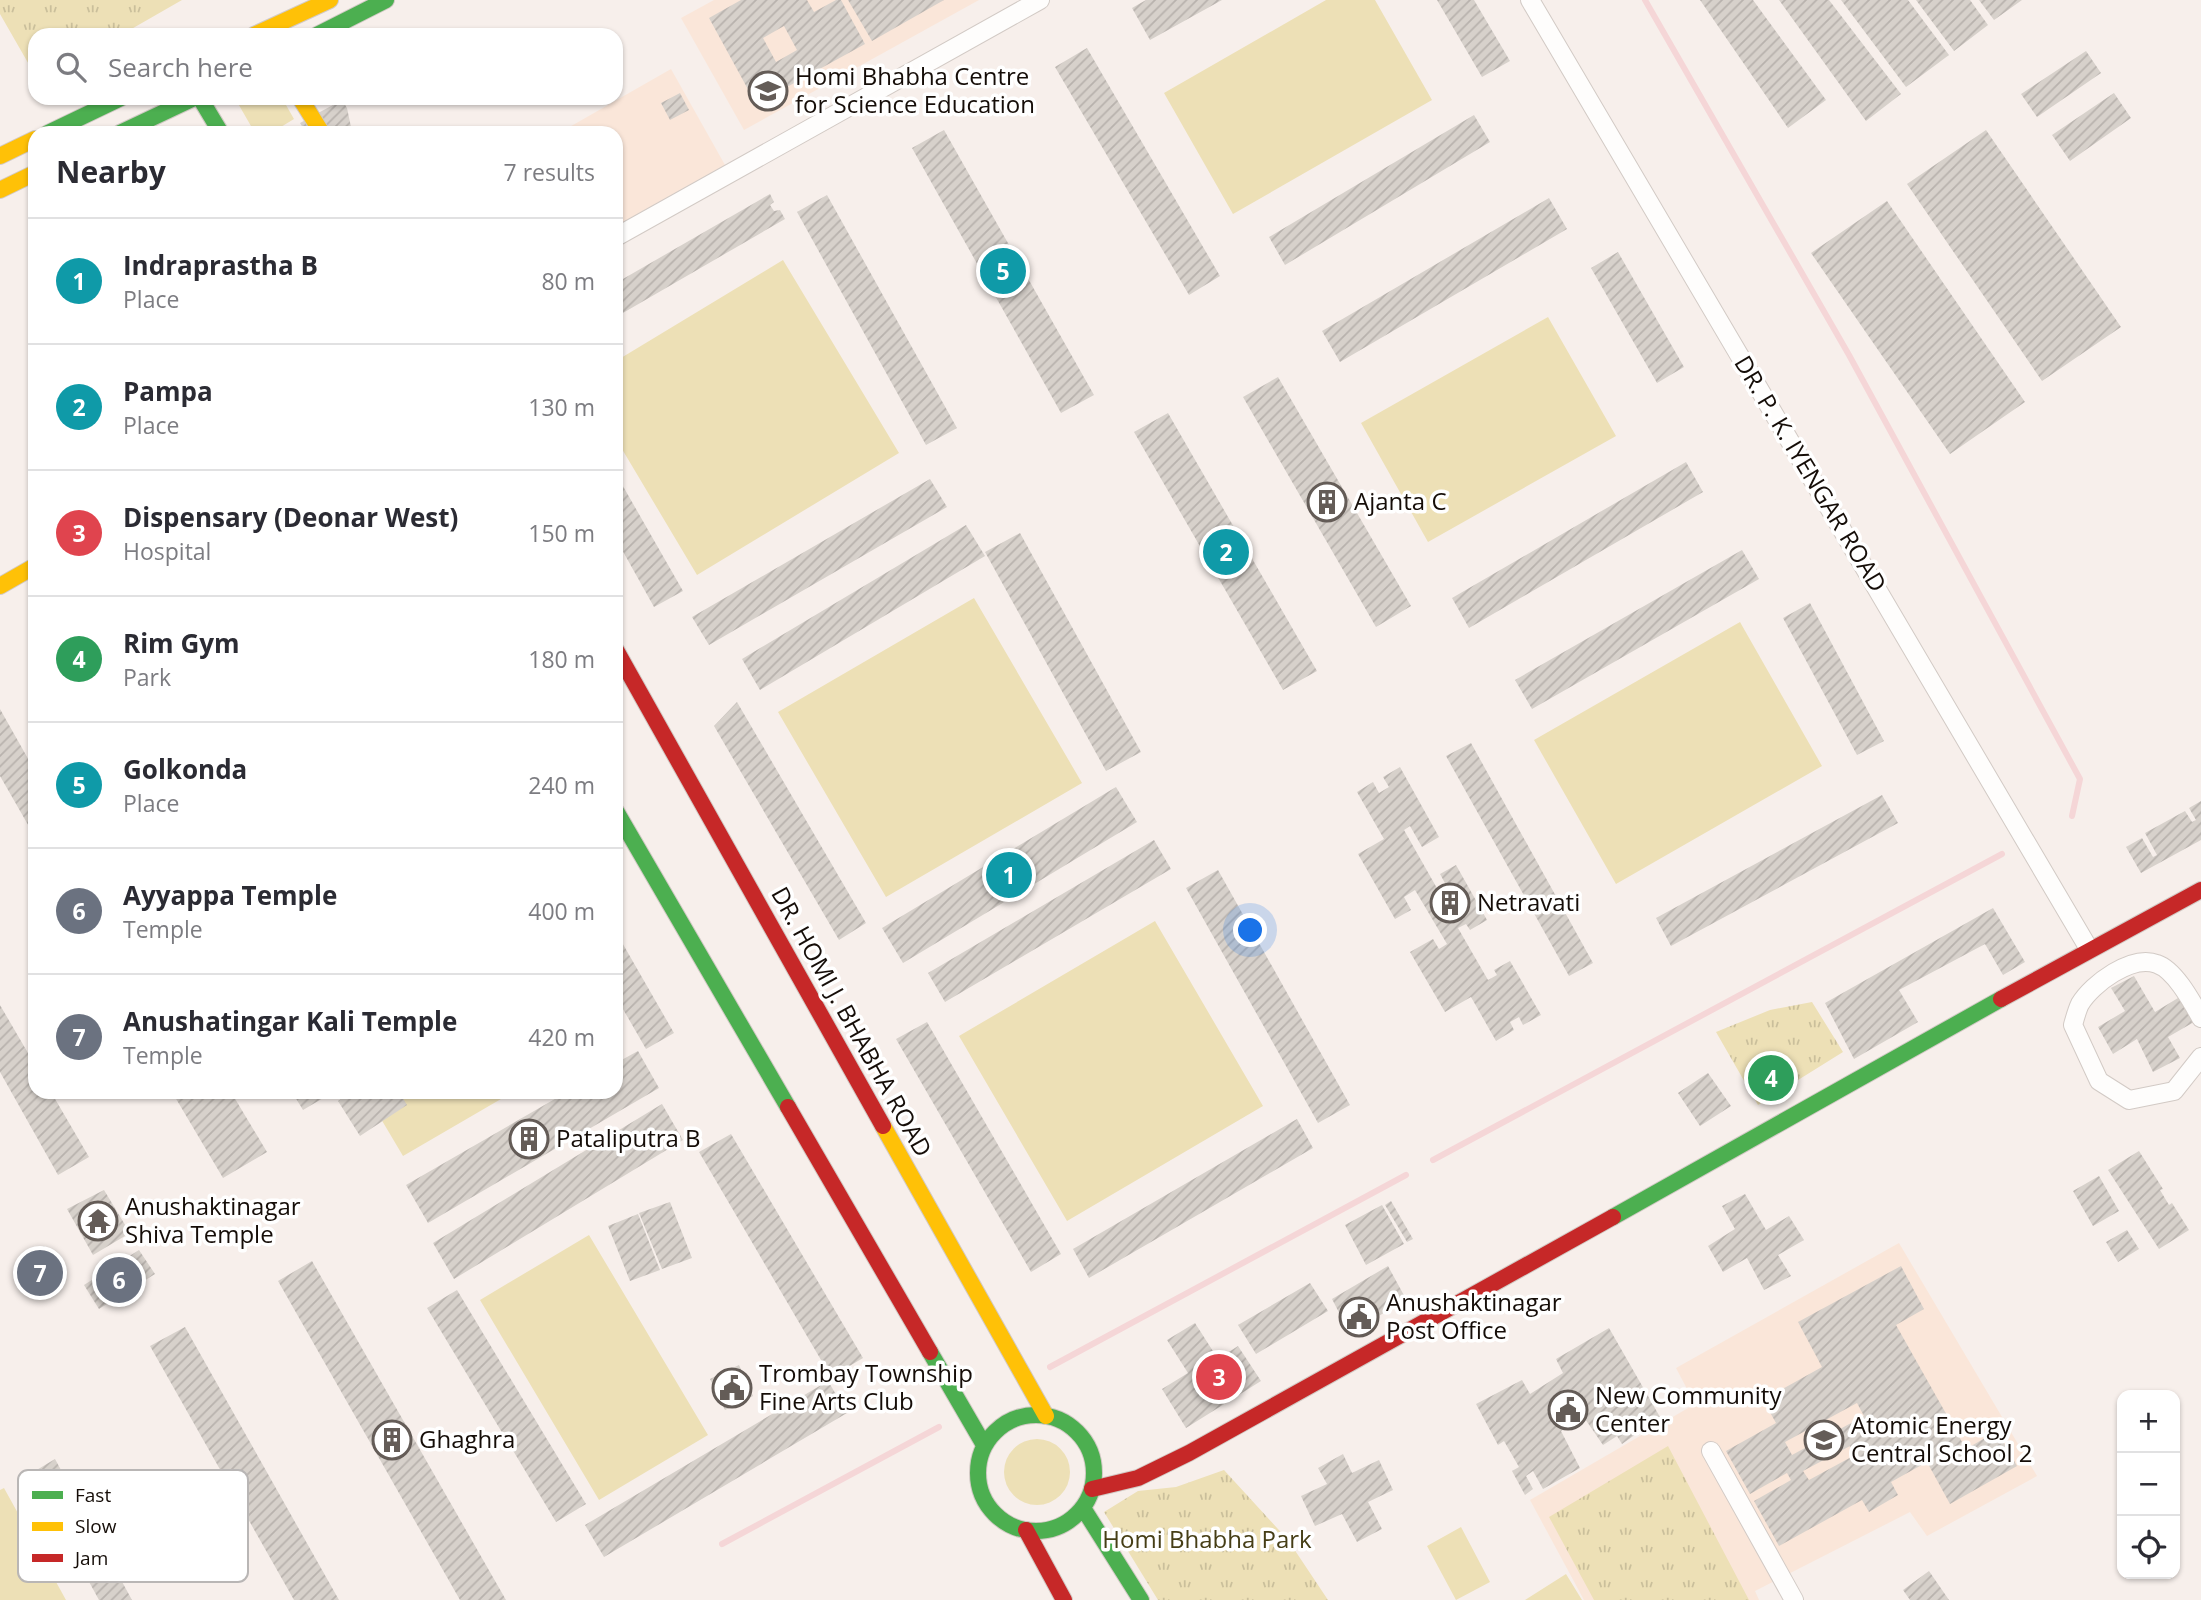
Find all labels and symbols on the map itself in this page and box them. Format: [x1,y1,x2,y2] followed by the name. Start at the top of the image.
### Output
[795,59,1035,120] place label: Homi Bhabha Centre for Science Education
[747,70,789,112] school or university icon: Homi Bhabha Centre for Science Education
[980,245,1026,297] pin: 5
[1728,349,1895,598] street label: DR. P. K. IYENGAR ROAD
[1306,481,1348,523] building icon: Ajanta C
[1354,484,1447,517] place label: Ajanta C
[1203,526,1249,578] pin: 2
[986,849,1032,901] pin: 1
[764,880,940,1162] street label: DR. HOMI J. BHABHA ROAD
[1429,882,1471,924] building icon: Netravati
[1477,885,1580,918] place label: Netravati
[1233,913,1267,947] your location
[1748,1052,1794,1104] pin: 4
[508,1118,550,1160] building icon: Pataliputra B
[556,1121,701,1154] place label: Pataliputra B
[125,1189,301,1250] place label: Anushaktinagar Shiva Temple
[77,1200,119,1242] temple icon: Anushaktinagar Shiva Temple
[17,1247,63,1299] pin: 7
[96,1254,142,1306] pin: 6
[1386,1285,1562,1346] place label: Anushaktinagar Post Office
[1338,1296,1380,1338] public building icon: Anushaktinagar Post Office
[1196,1351,1242,1403] pin: 3
[759,1356,973,1417] place label: Trombay Township Fine Arts Club
[711,1367,753,1409] public building icon: Trombay Township Fine Arts Club
[1595,1378,1782,1439] place label: New Community Center
[1547,1389,1589,1431] public building icon: New Community Center
[1851,1408,2033,1469] place label: Atomic Energy Central School 2
[371,1419,413,1461] building icon: Ghaghra
[1803,1419,1845,1461] school or university icon: Atomic Energy Central School 2
[419,1422,515,1455] place label: Ghaghra
[18,1470,248,1582] legend
[75,1482,111,1508] text: Fast
[75,1513,117,1539] text: Slow
[1102,1522,1312,1555] park label: Homi Bhabha Park
[73,1545,108,1571] text: Jam

